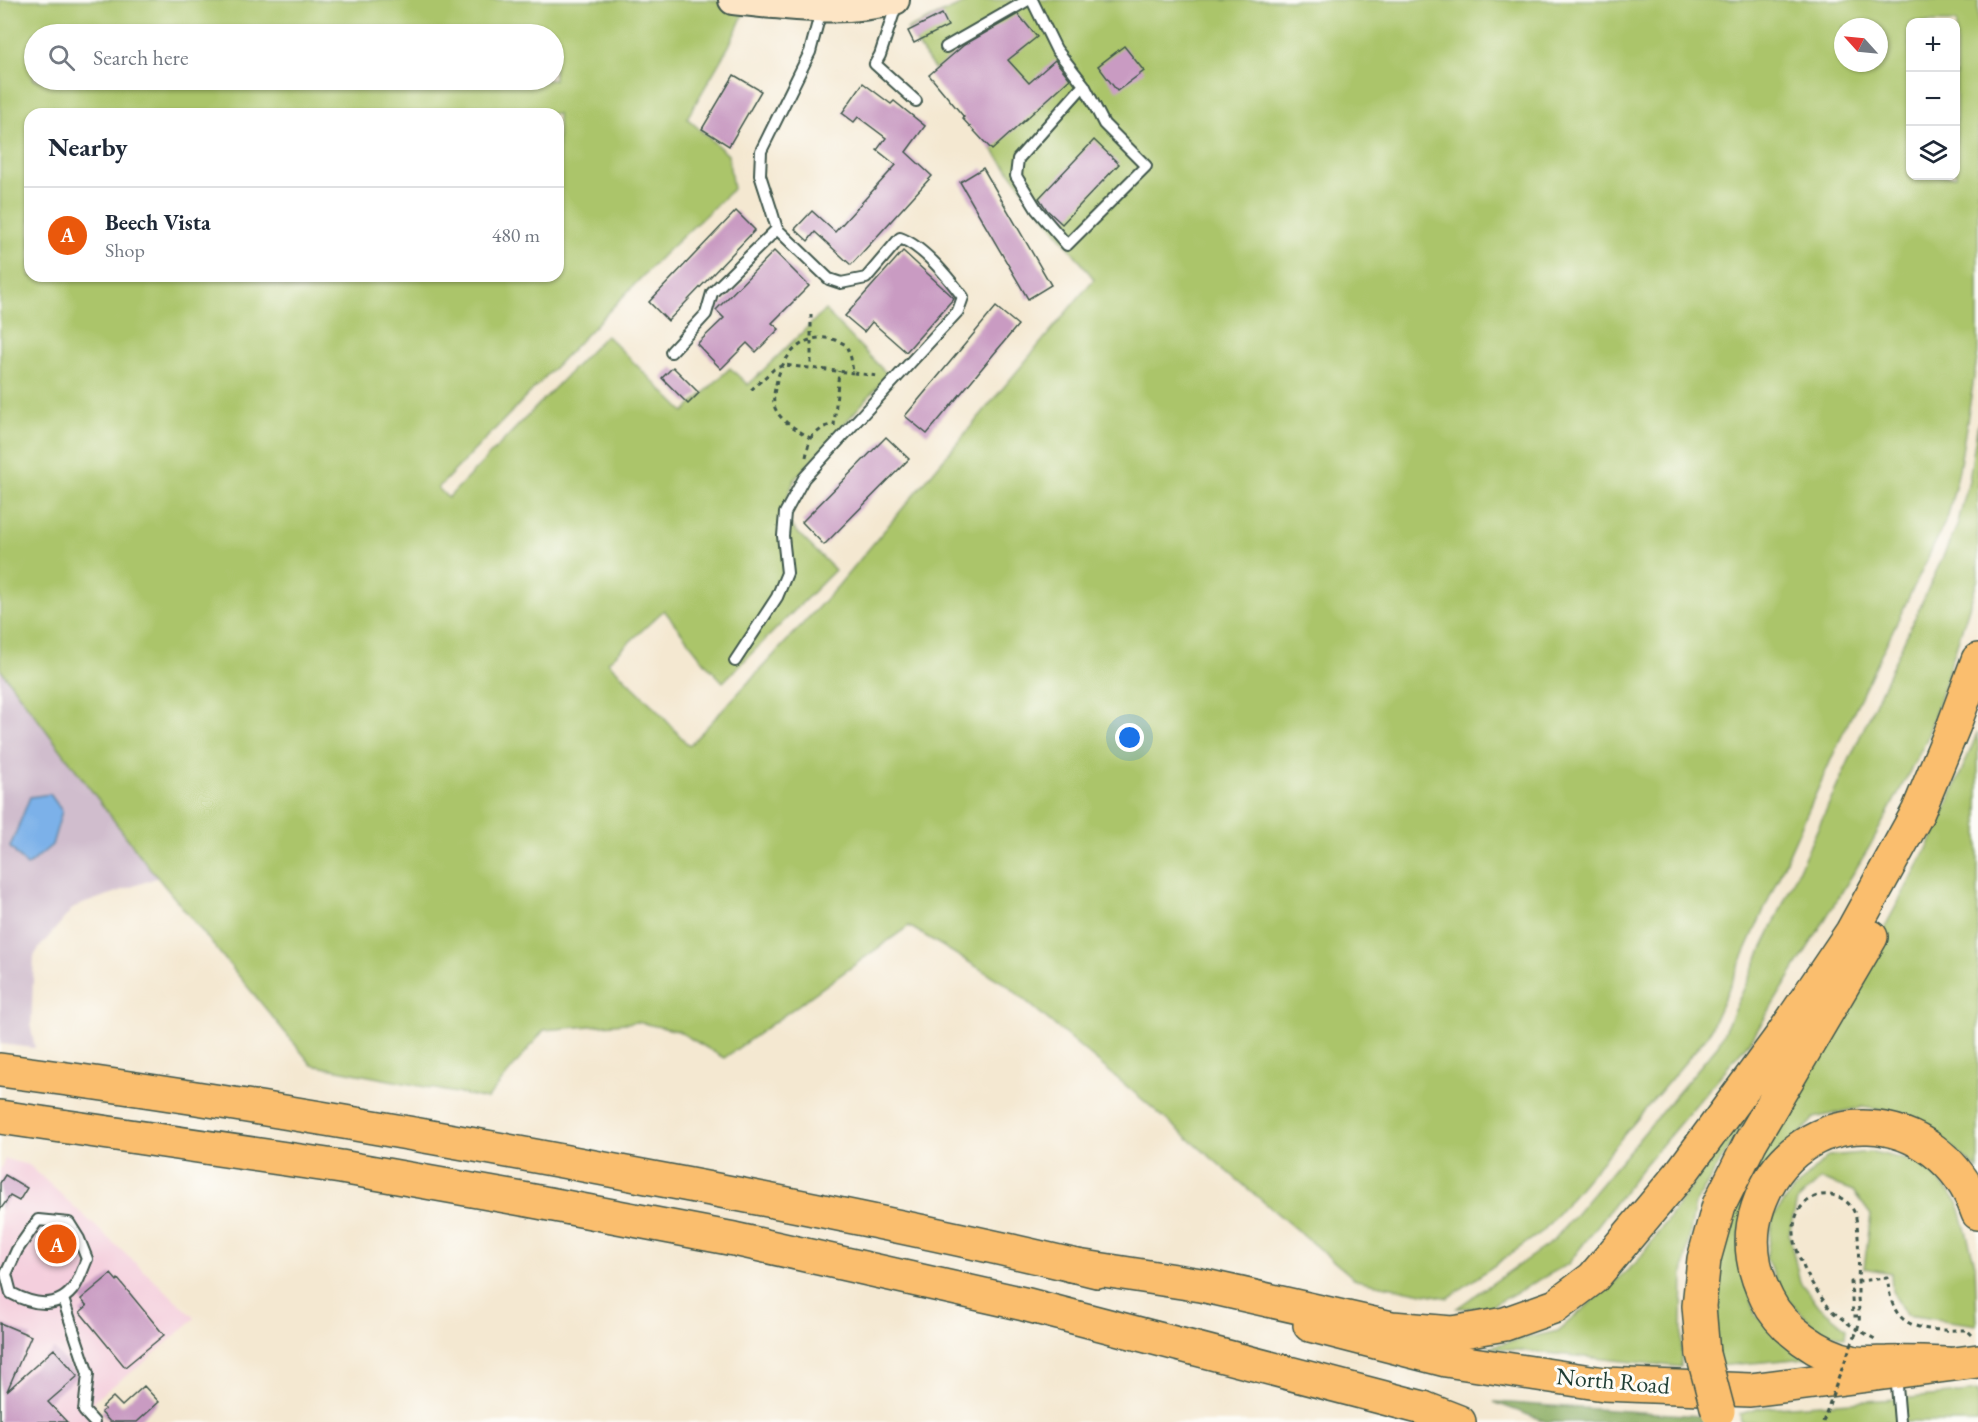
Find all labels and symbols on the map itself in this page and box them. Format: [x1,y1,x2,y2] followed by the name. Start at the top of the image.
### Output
[1834,18,1888,72] north arrow
[1115,723,1144,752] your location
[38,1222,76,1266] pin: A
[1555,1360,1672,1401] street label: North Road

